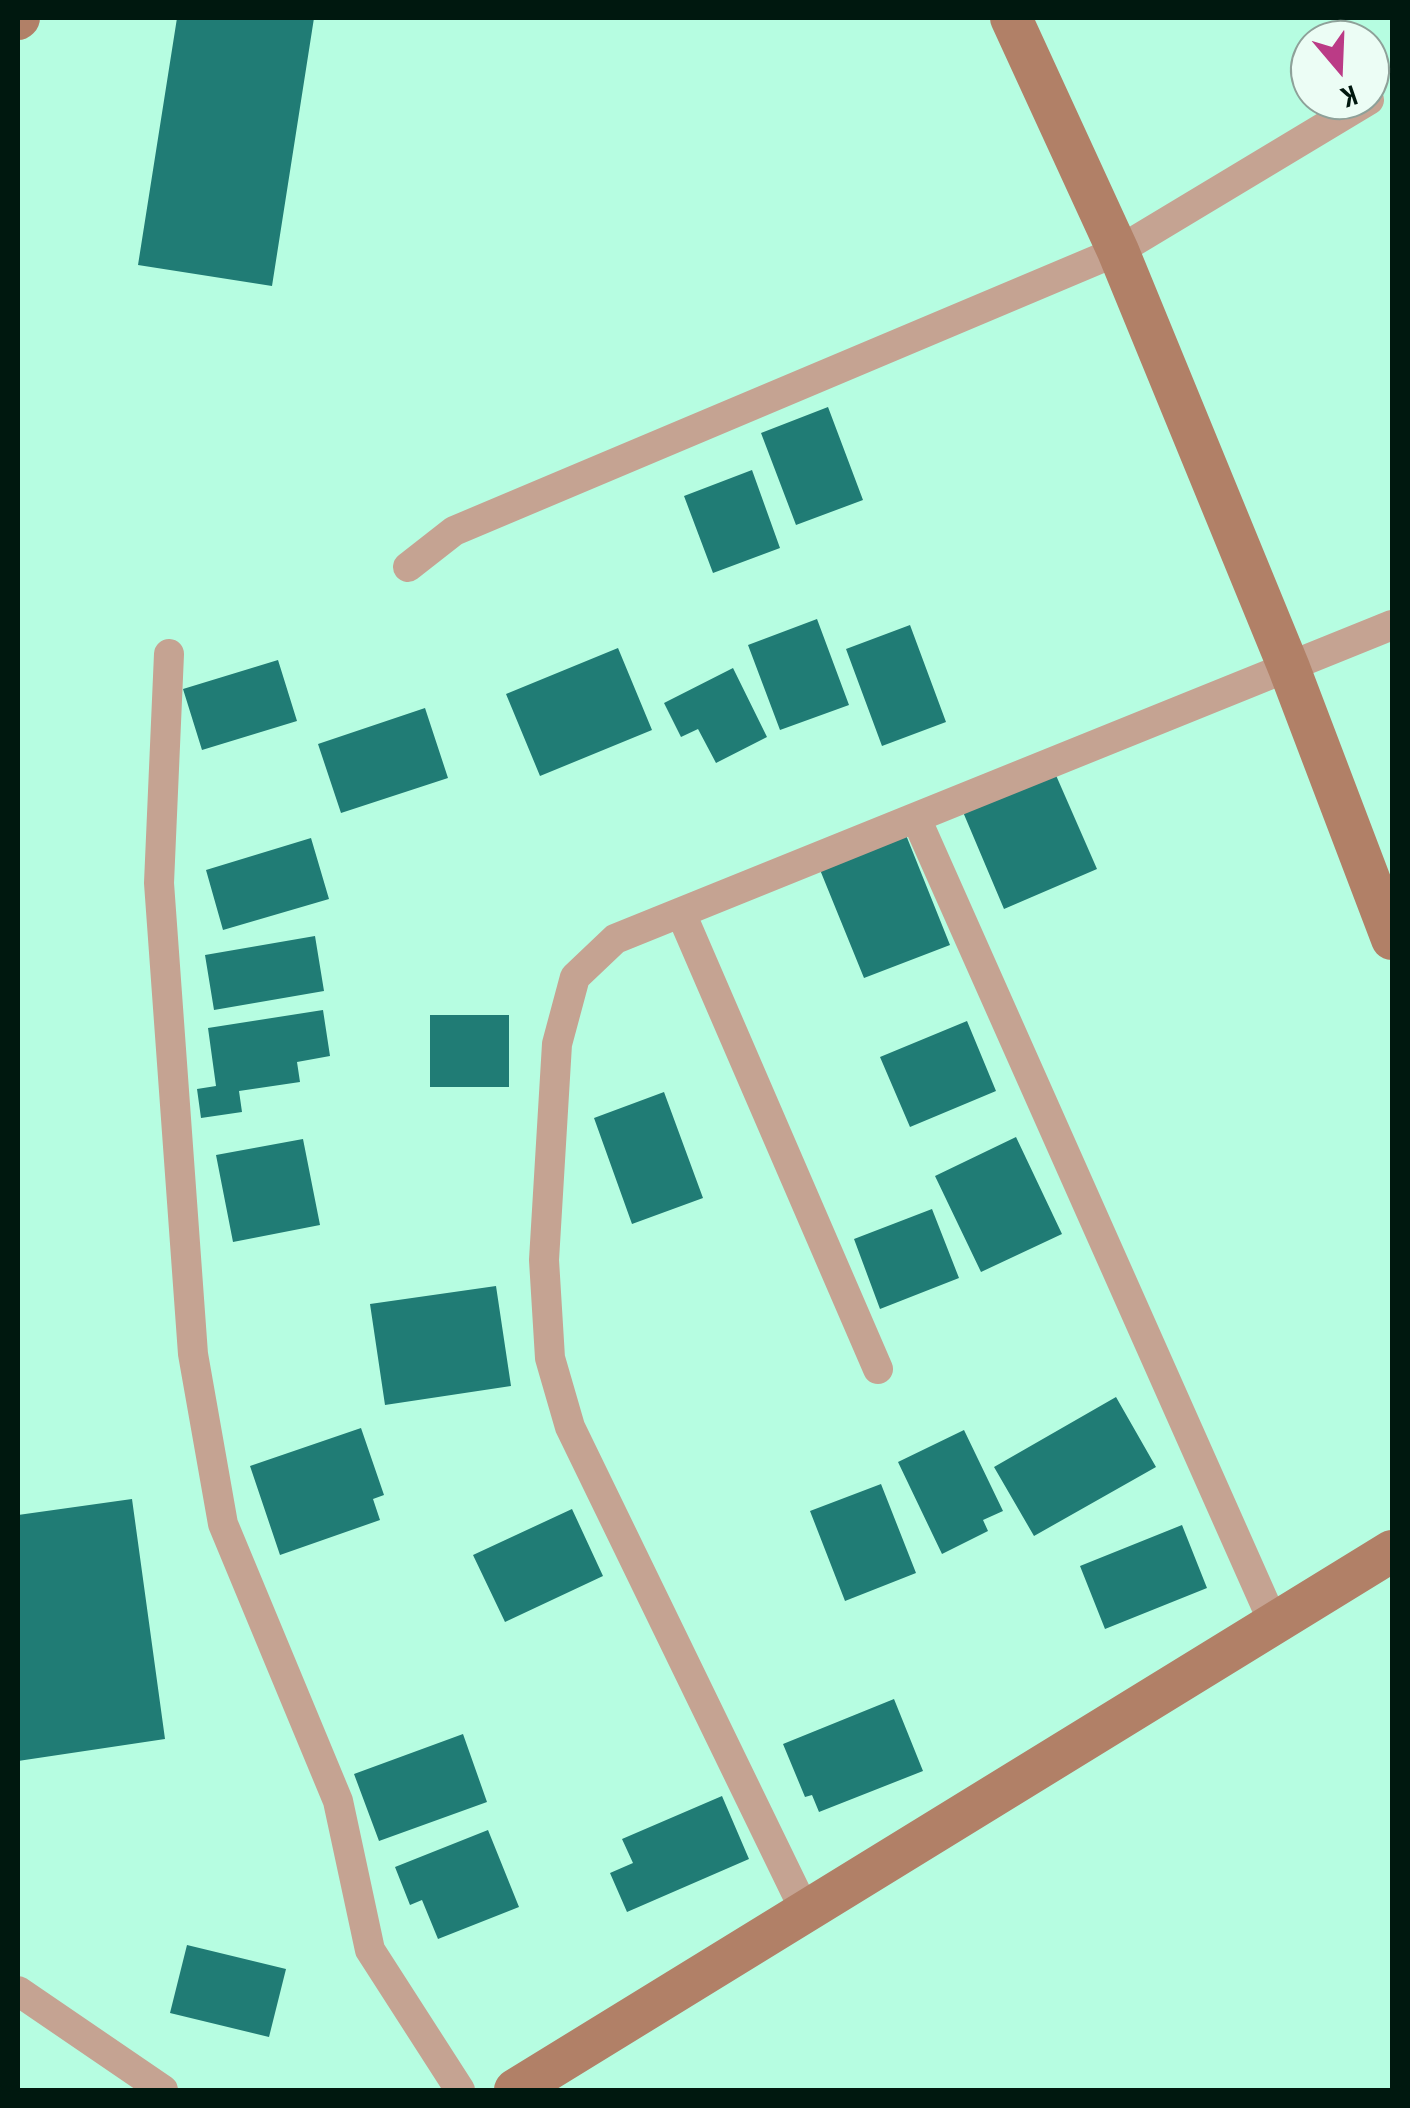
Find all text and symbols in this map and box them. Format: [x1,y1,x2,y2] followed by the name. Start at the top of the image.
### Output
[1290,20,1390,120] north arrow
[1336,77,1362,117] text: K

